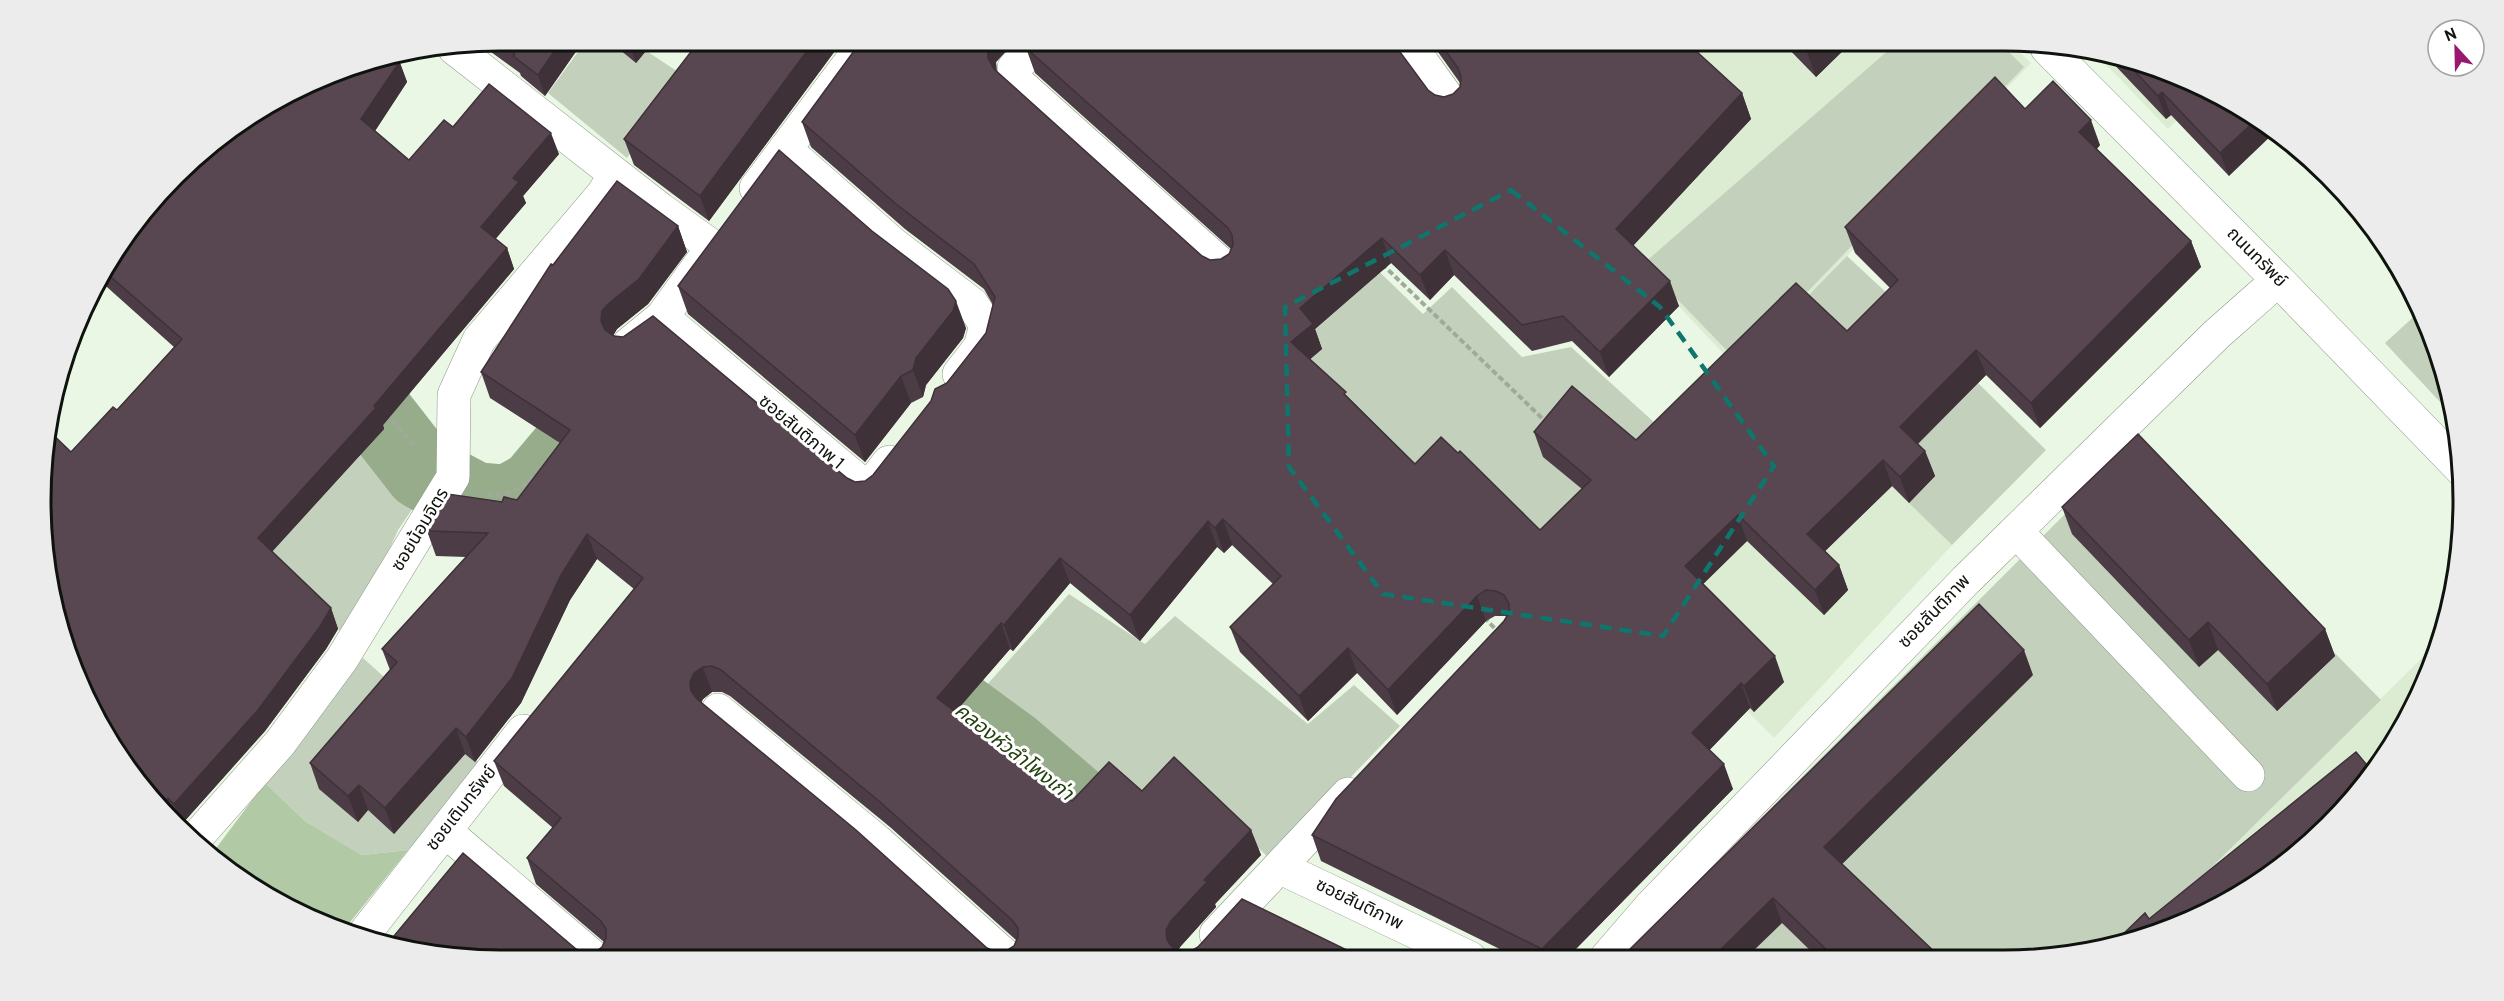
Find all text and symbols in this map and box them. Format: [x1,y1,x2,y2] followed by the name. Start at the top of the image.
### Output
[2426,18,2486,78] north arrow
[2442,25,2460,47] text: N
[2221,223,2291,293] street label: ถนนทรัพย์
[753,390,849,476] street label: ซอยสันติภาพ 1
[387,484,455,576] street label: ซอยน้อมจิตร
[1894,570,1976,654] street label: ซอยสันติภาพ
[948,699,1078,808] water label: คลองหัวลำโพงเก่า
[422,762,502,856] street label: ซอยเติมทรัพย์
[1311,874,1407,936] street label: ซอยสันติภาพ

